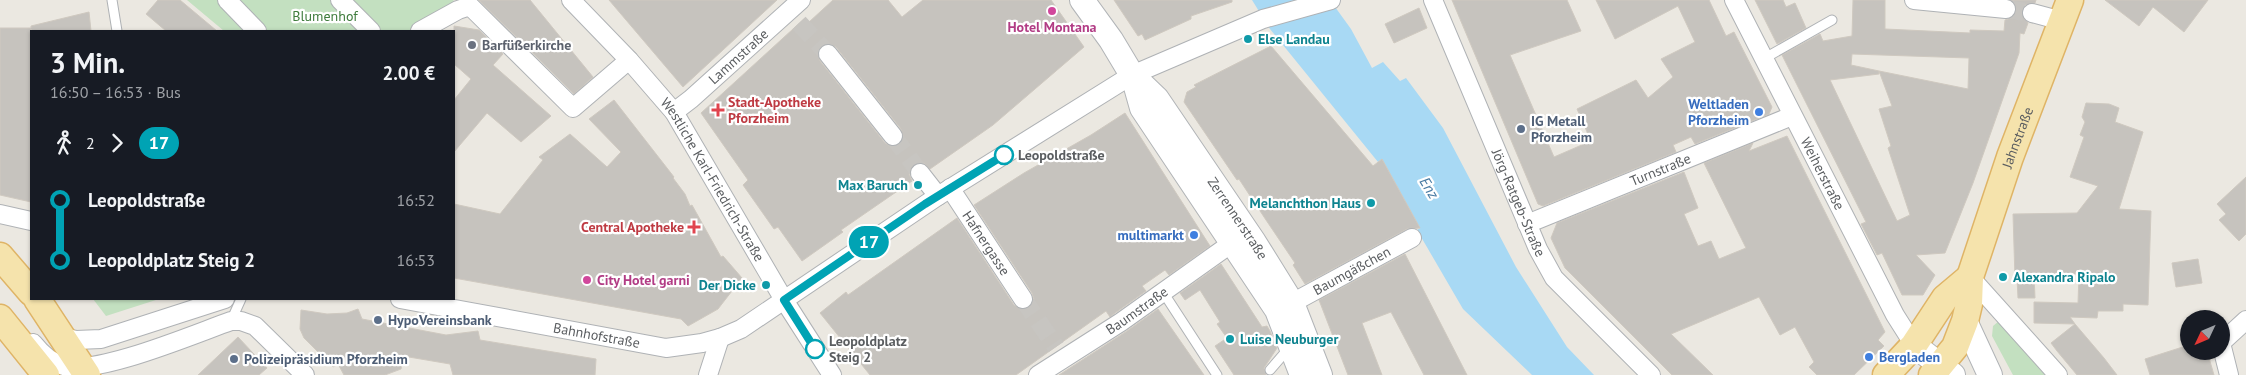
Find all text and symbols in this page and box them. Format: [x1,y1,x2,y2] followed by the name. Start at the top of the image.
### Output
[1046,5,1058,17] marker: Hotel Montana
[292,7,358,25] park label: Blumenhof
[1008,18,1097,36] place label: Hotel Montana
[705,25,772,88] street label: Lammstraße
[1258,30,1330,48] place label: Else Landau
[1242,33,1254,45] marker: Else Landau
[482,36,571,54] place label: Barfüßerkirche
[466,39,478,51] marker: Barfüßerkirche
[50,44,125,81] text: 3 Min.
[382,61,435,85] text: 2.00 €
[50,82,181,102] text: 16:50 – 16:53 · Bus
[728,93,821,127] place label: Stadt-Apotheke Pforzheim
[657,94,768,265] street label: Westliche Karl-Friedrich-Straße
[1688,95,1749,129] place label: Weltladen Pforzheim
[712,104,724,116] marker: Stadt-Apotheke Pforzheim
[1998,104,2037,171] street label: Jahnstraße
[1753,106,1765,118] marker: Weltladen Pforzheim
[1531,112,1592,146] place label: IG Metall Pforzheim
[1515,123,1527,135] marker: IG Metall Pforzheim
[50,129,78,157] icon: walk
[103,129,131,157] icon: forward
[149,131,169,154] text: 17
[86,133,95,153] text: 2
[1797,134,1849,213] street label: Weiherstraße
[994,145,1014,165] marker: Leopoldstraße
[1487,145,1549,260] street label: Jörg-Ratgeb-Straße
[1018,146,1105,164] place label: Leopoldstraße
[1627,149,1693,190] street label: Turnstraße
[1416,173,1444,203] water label: Enz
[1204,174,1272,263] street label: Zerrennerstraße
[838,176,908,194] place label: Max Baruch
[912,179,924,191] marker: Max Baruch
[88,188,206,212] text: Leopoldstraße
[397,190,435,210] text: 16:52
[1250,194,1361,212] place label: Melanchthon Haus
[1365,197,1377,209] marker: Melanchthon Haus
[958,207,1014,279] street label: Hafnergasse
[581,218,684,236] place label: Central Apotheke
[688,221,700,233] marker: Central Apotheke
[846,226,892,258] line badge: 17
[1118,226,1184,244] place label: multimarkt
[1188,229,1200,241] marker: multimarkt
[859,230,879,253] text: 17
[1310,242,1394,299] street label: Baumgäßchen
[88,248,255,272] text: Leopoldplatz Steig 2
[397,250,435,270] text: 16:53
[2013,268,2116,286] place label: Alexandra Ripalo
[597,271,690,289] place label: City Hotel garni
[1997,271,2009,283] marker: Alexandra Ripalo
[581,274,593,286] marker: City Hotel garni
[699,276,756,294] place label: Der Dicke
[760,279,772,291] marker: Der Dicke
[1102,283,1171,338] street label: Baumstraße
[2180,310,2230,360] north arrow
[2180,310,2230,360] map controls
[388,311,492,329] place label: HypoVereinsbank
[372,314,384,326] marker: HypoVereinsbank
[552,318,641,352] street label: Bahnhofstraße
[1240,330,1338,348] place label: Luise Neuburger
[829,332,907,366] place label: Leopoldplatz Steig 2
[1224,333,1236,345] marker: Luise Neuburger
[805,339,825,359] marker: Leopoldplatz Steig 2
[1879,348,1940,366] place label: Bergladen
[244,350,408,368] place label: Polizeipräsidium Pforzheim
[1863,351,1875,363] marker: Bergladen
[228,353,240,365] marker: Polizeipräsidium Pforzheim

